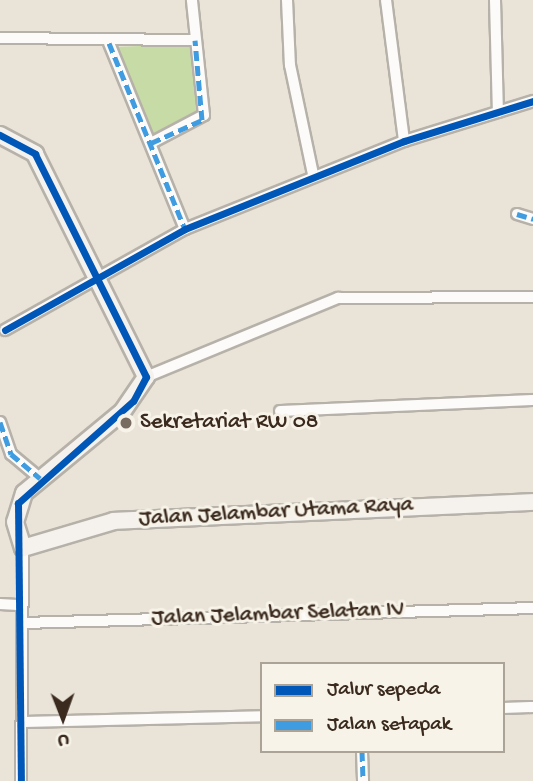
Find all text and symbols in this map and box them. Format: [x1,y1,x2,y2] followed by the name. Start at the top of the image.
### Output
[140,409,318,437] place label: Sekretariat RW 08
[118,415,134,431] marker: Sekretariat RW 08
[138,492,414,534] street label: Jalan Jelambar Utama Raya
[151,597,405,633] street label: Jalan Jelambar Selatan IV
[260,662,505,753] legend
[327,678,440,703] text: Jalur sepeda
[28,683,98,753] north arrow
[327,713,451,738] text: Jalan setapak
[58,728,69,751] text: U

